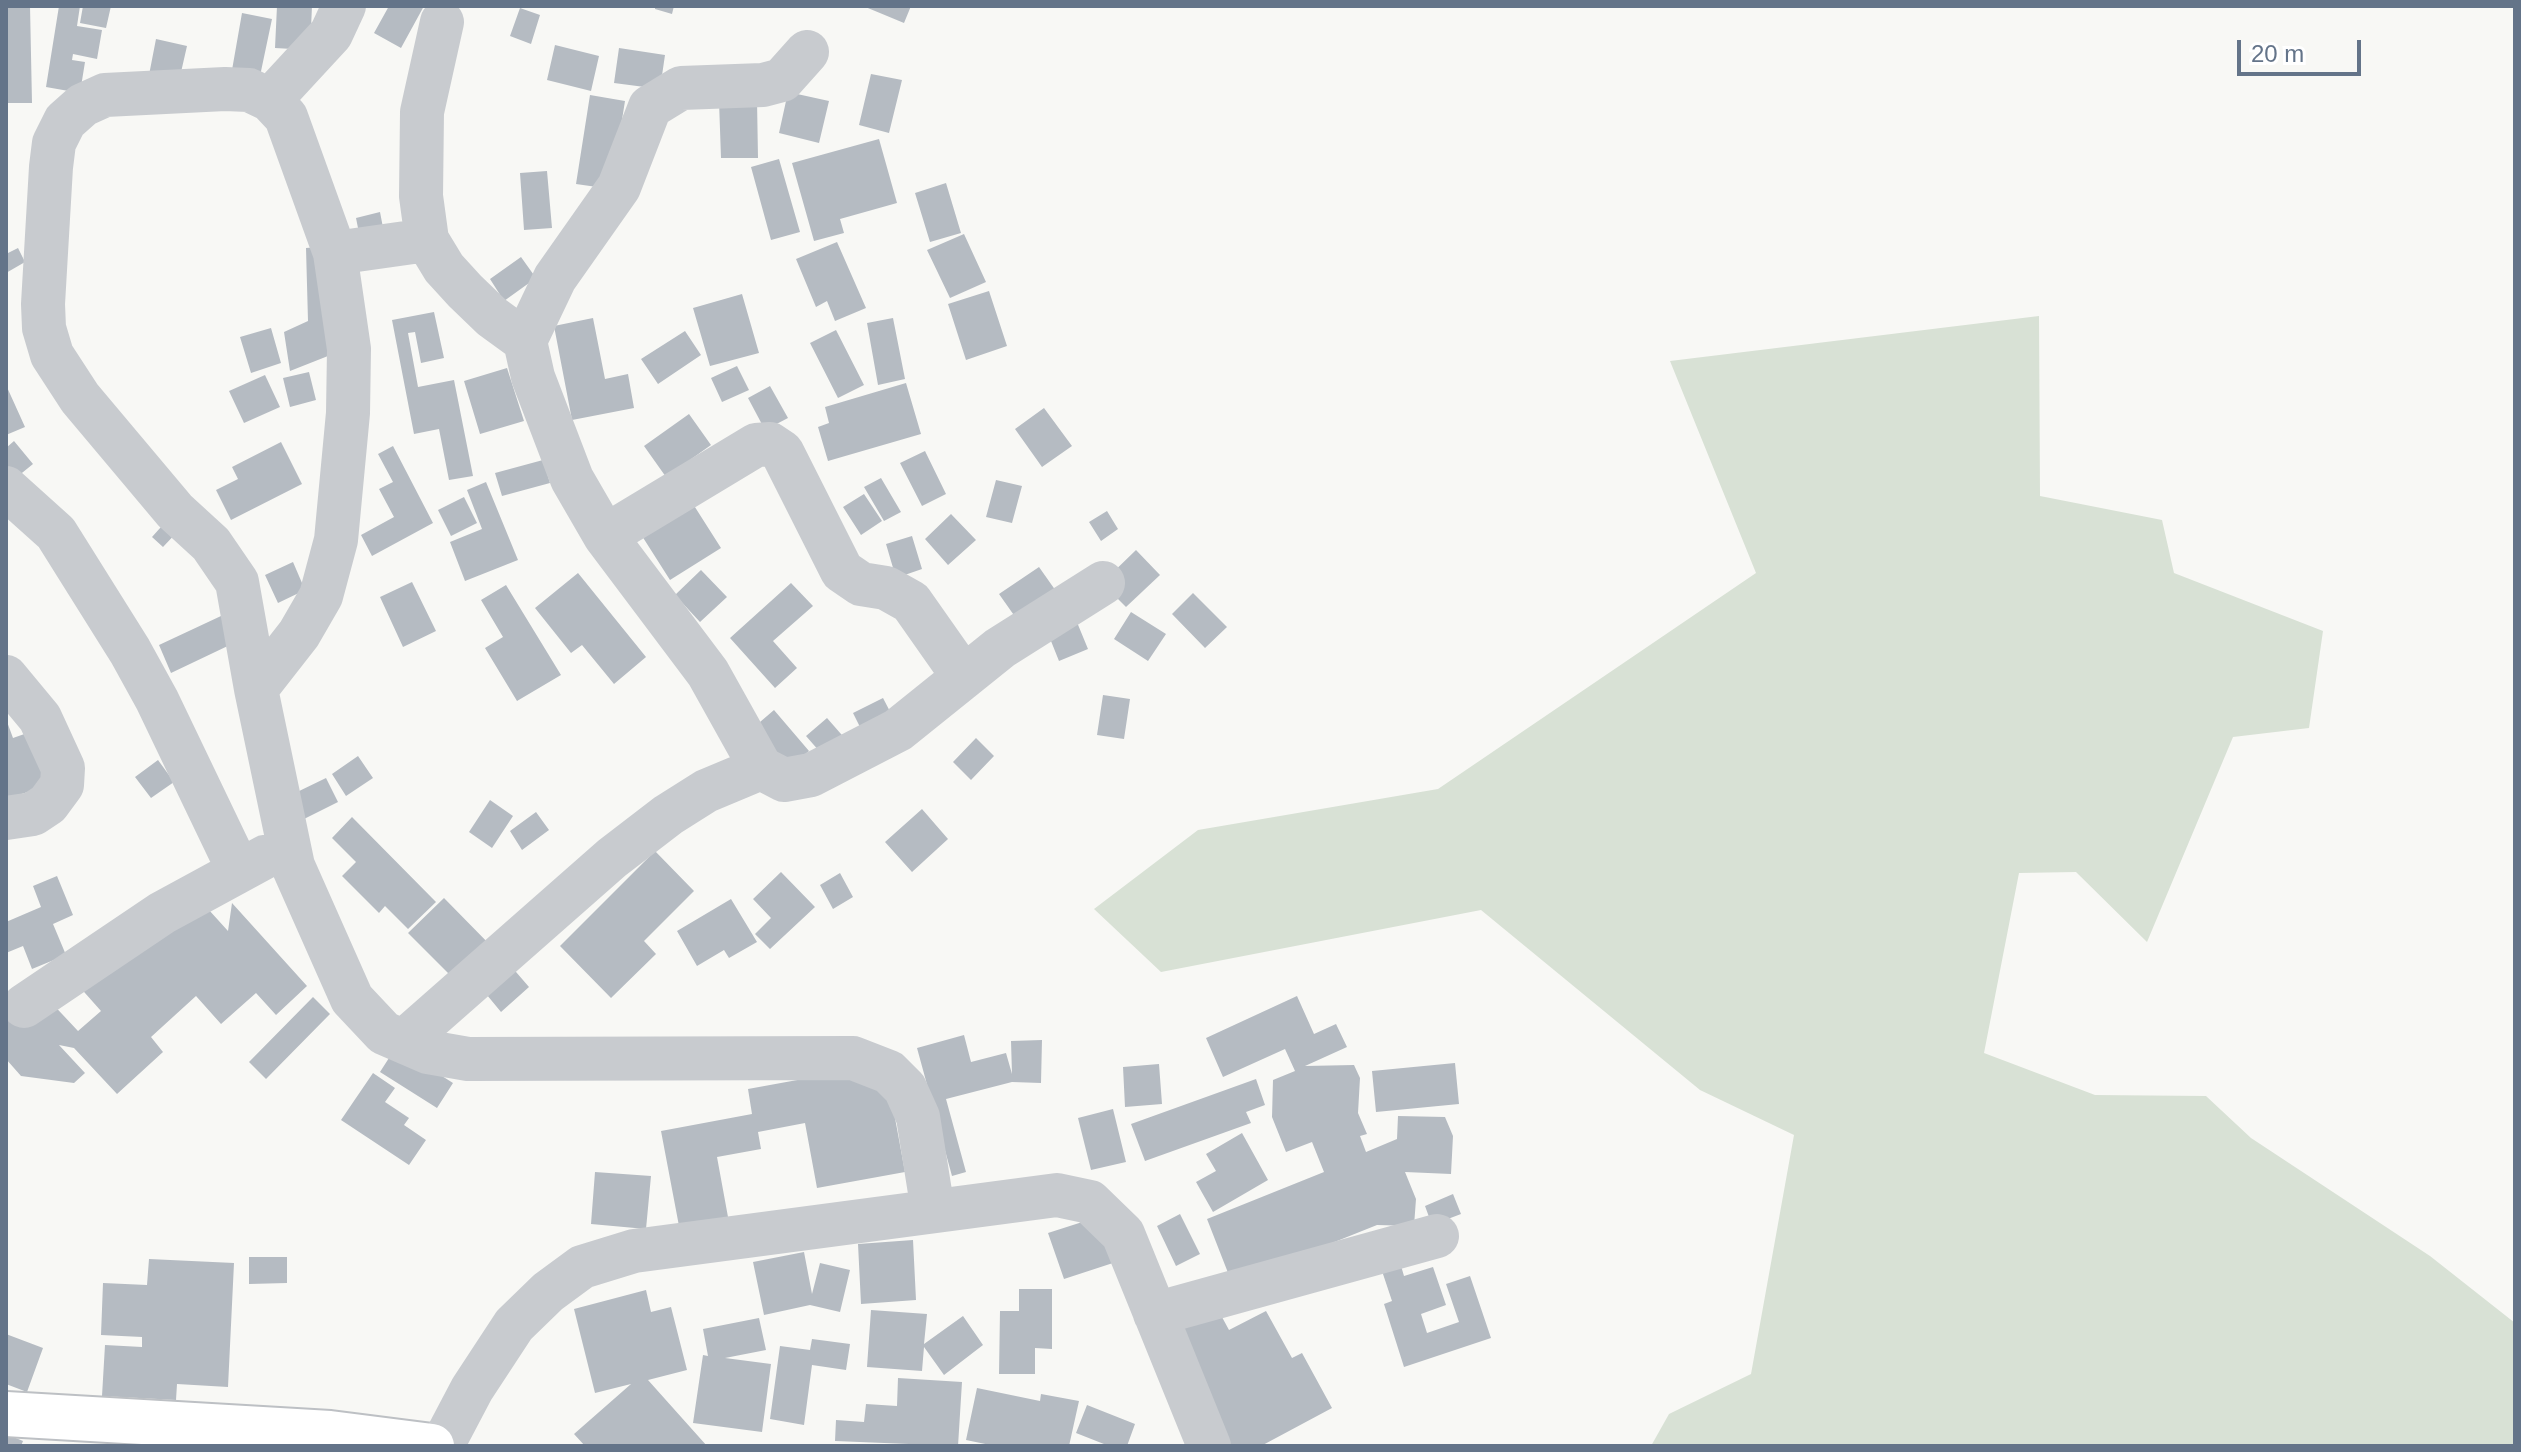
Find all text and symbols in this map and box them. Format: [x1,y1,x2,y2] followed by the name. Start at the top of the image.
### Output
[2241,24,2365,74] scale bar
[2251,40,2304,67] text: 20 m

